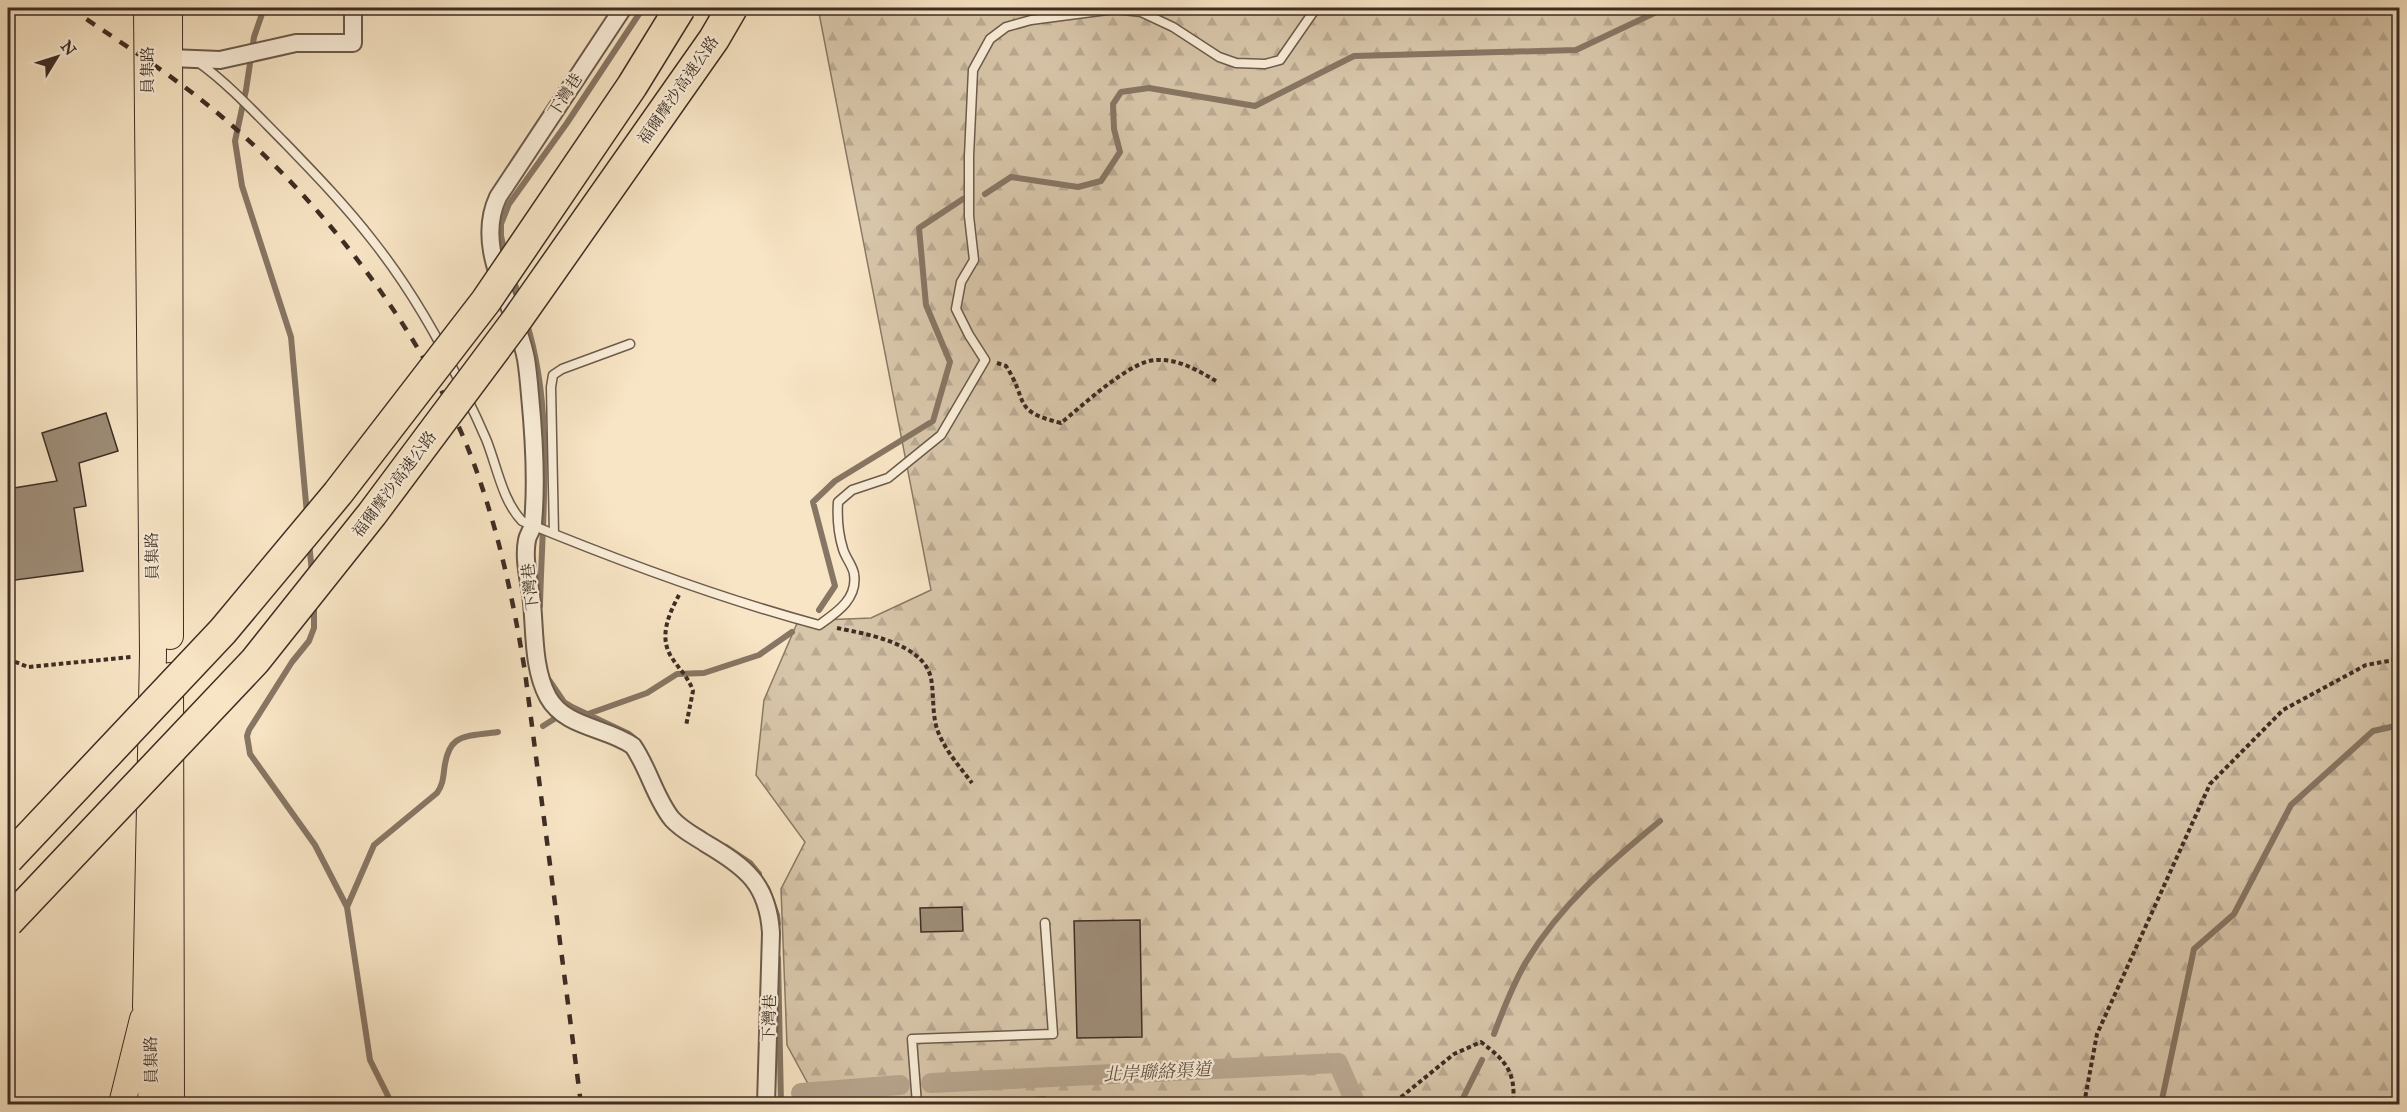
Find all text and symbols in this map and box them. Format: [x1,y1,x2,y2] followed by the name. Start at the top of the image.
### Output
[27,27,87,87] north arrow
[634,32,722,148] street label: 福爾摩沙高速公路
[57,37,80,60] text: N
[138,46,157,94] street label: 員集路
[544,70,586,120] street label: 下灣巷
[348,427,440,541] street label: 福爾摩沙高速公路
[142,532,162,580] street label: 員集路
[518,562,542,612] street label: 下灣巷
[759,994,779,1042] street label: 下灣巷
[141,1036,161,1084] street label: 員集路
[1102,1058,1213,1086] water label: 北岸聯絡渠道

